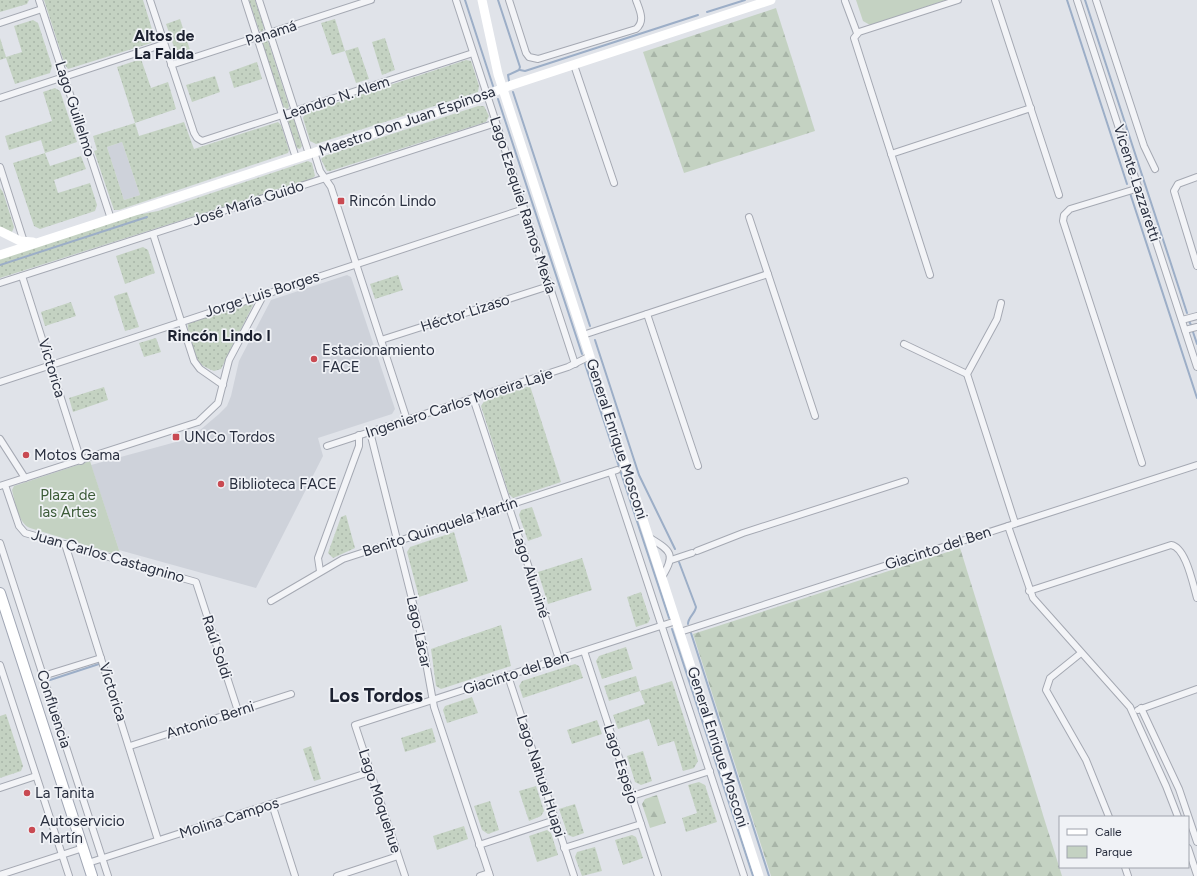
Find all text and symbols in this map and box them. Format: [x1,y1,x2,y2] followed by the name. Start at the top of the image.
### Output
[243,16,299,50] street label: Panamá
[134,26,194,63] district label: Altos de La Falda
[51,59,99,159] street label: Lago Guillelmo
[280,72,392,124] street label: Leandro N. Alem
[316,82,498,160] street label: Maestro Don Juan Espinosa
[486,114,560,296] street label: Lago Ezequiel Ramos Mexía
[1110,122,1164,244] street label: Vicente Lazzaretti
[190,176,306,230] street label: José María Guido
[349,192,437,210] place label: Rincón Lindo
[336,196,346,206] marker: Rincón Lindo
[202,267,322,321] street label: Jorge Luis Borges
[418,290,512,336] street label: Héctor Lizaso
[167,326,271,345] district label: Rincón Lindo I
[35,336,69,400] street label: Victorica
[322,341,435,376] place label: Estacionamiento FACE
[309,354,319,364] marker: Estacionamiento FACE
[583,356,651,522] street label: General Enrique Mosconi
[363,364,555,442] street label: Ingeniero Carlos Moreira Laje
[184,428,275,446] place label: UNCo Tordos
[171,432,181,442] marker: UNCo Tordos
[34,446,120,464] place label: Motos Gama
[21,450,31,460] marker: Motos Gama
[229,475,337,493] place label: Biblioteca FACE
[216,479,226,489] marker: Biblioteca FACE
[39,486,97,521] park label: Plaza de las Artes
[360,493,520,561] street label: Benito Quinquela Martín
[883,522,993,574] street label: Giacinto del Ben
[29,526,187,587] street label: Juan Carlos Castagnino
[508,528,554,620] street label: Lago Aluminé
[403,594,435,670] street label: Lago Lácar
[198,613,236,681] street label: Raúl Soldi
[461,647,571,699] street label: Giacinto del Ben
[95,660,131,724] street label: Victorica
[684,664,752,830] street label: General Enrique Mosconi
[33,668,75,750] street label: Confluencia
[329,684,423,707] district label: Los Tordos
[164,697,256,743] street label: Antonio Berni
[513,713,569,839] street label: Lago Nahuel Huapi
[600,722,642,806] street label: Lago Espejo
[355,747,405,855] street label: Lago Moquehue
[35,784,94,802] place label: La Tanita
[22,788,32,798] marker: La Tanita
[177,793,281,843] street label: Molina Campos
[40,812,125,847] place label: Autoservicio Martín
[1059,816,1189,868] legend
[27,825,37,835] marker: Autoservicio Martín
[1095,825,1122,839] text: Calle
[1095,845,1133,859] text: Parque

